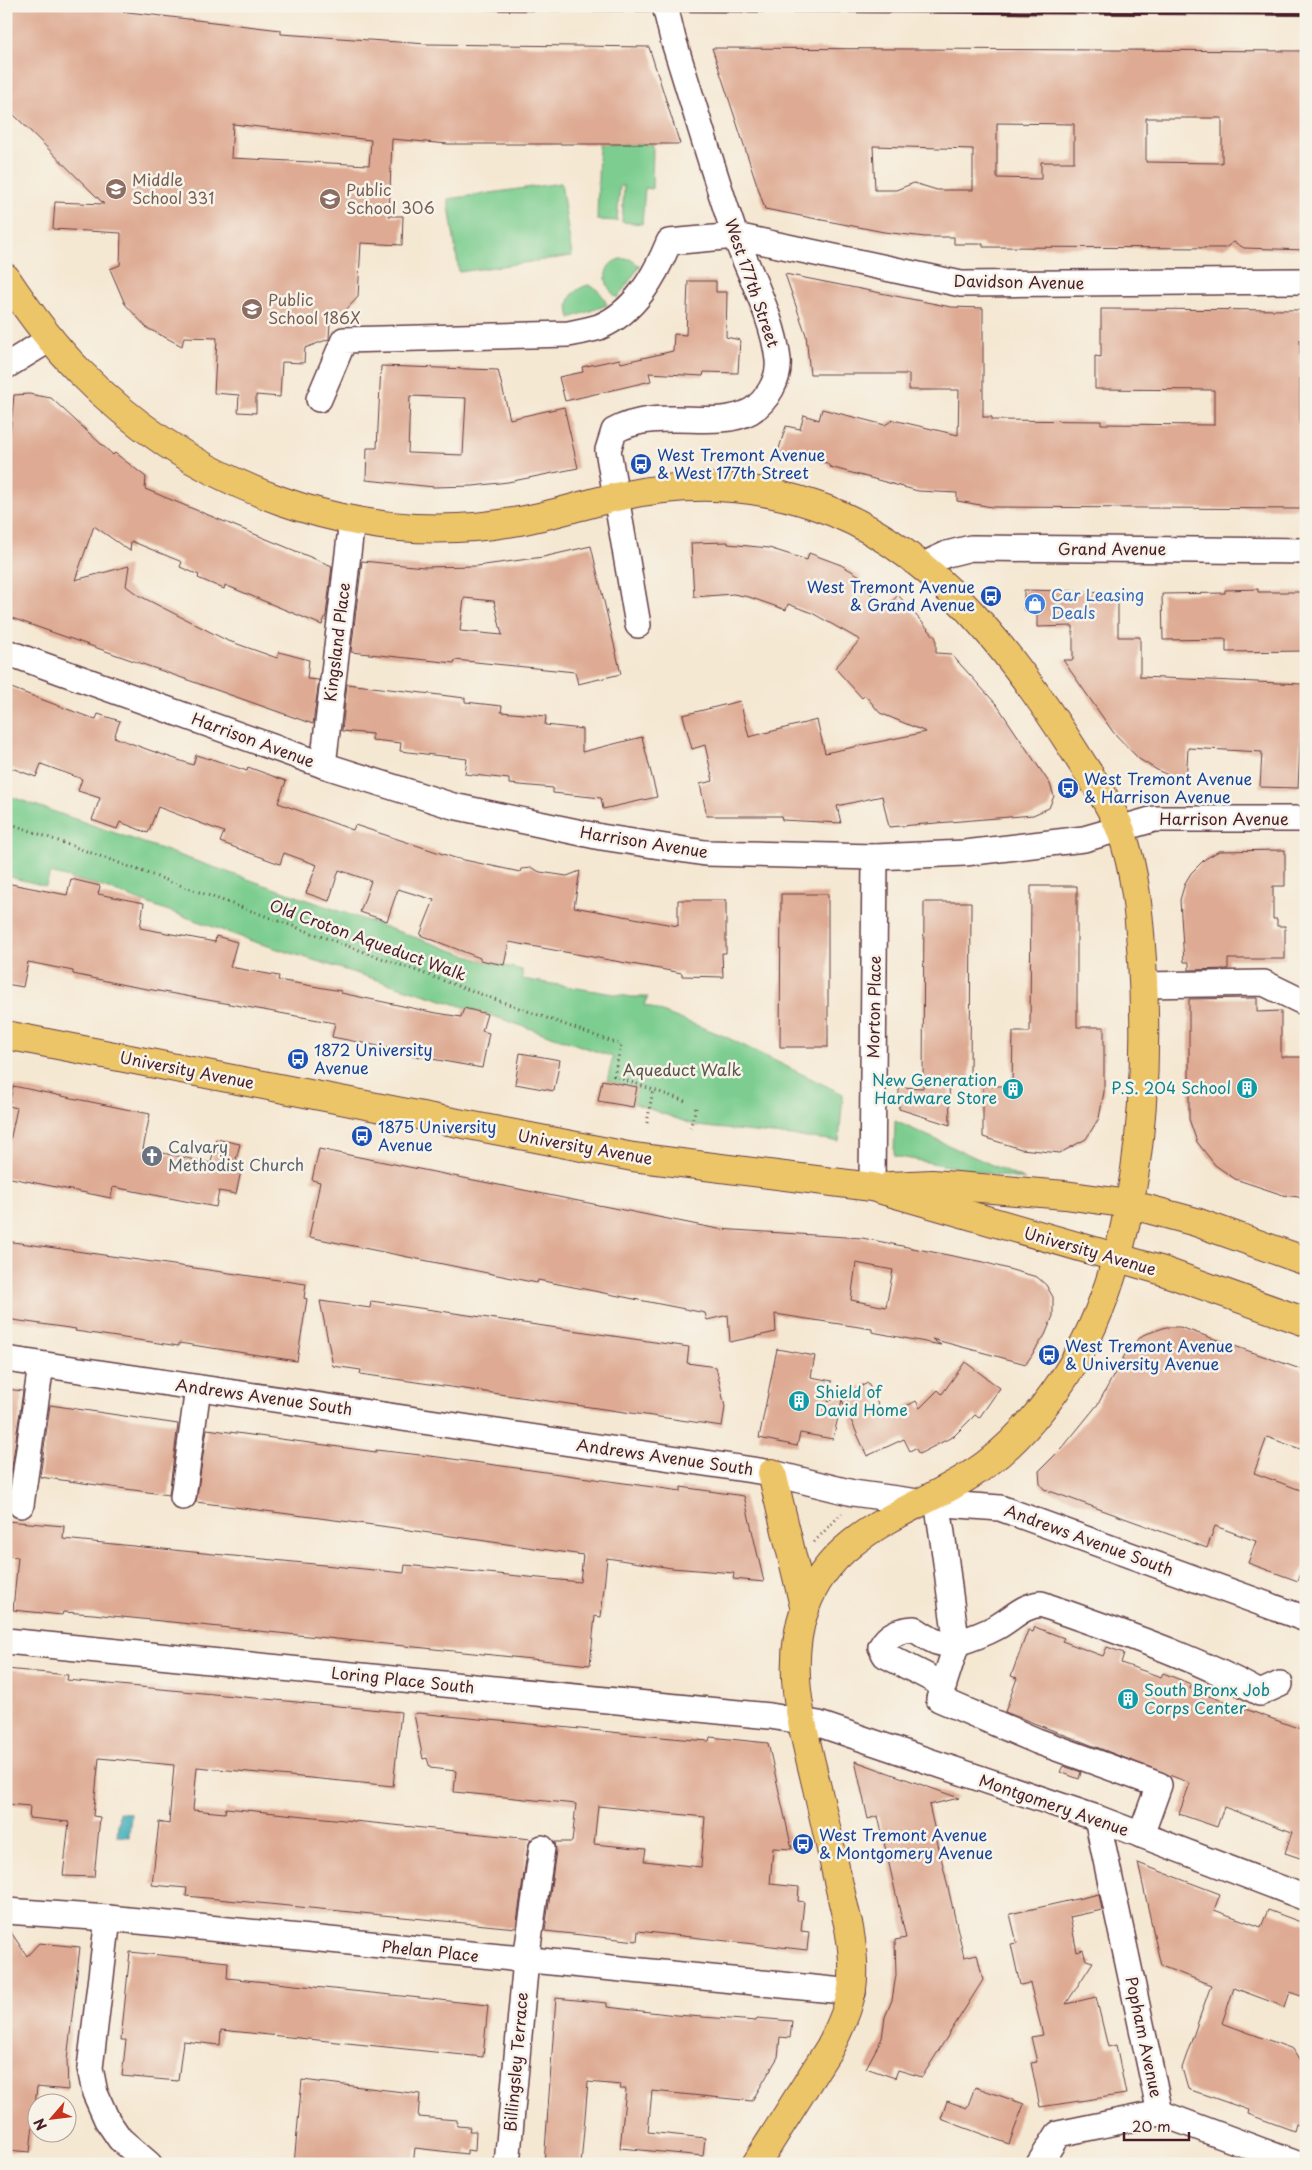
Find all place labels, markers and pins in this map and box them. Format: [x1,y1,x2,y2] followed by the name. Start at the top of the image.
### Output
[132,167,214,209] place label: Middle School 331
[104,177,128,201] school or university icon: Middle School 331
[346,177,435,219] place label: Public School 306
[318,187,342,211] school or university icon: Public School 306
[268,287,361,329] place label: Public School 186X
[240,297,264,321] school or university icon: Public School 186X
[657,442,826,484] place label: West Tremont Avenue & West 177th Street
[629,452,653,476] bus stop icon: West Tremont Avenue & West 177th Street
[807,574,975,616] place label: West Tremont Avenue & Grand Avenue
[1051,582,1144,624] place label: Car Leasing Deals
[979,584,1003,608] bus stop icon: West Tremont Avenue & Grand Avenue
[1023,592,1047,616] shop icon: Car Leasing Deals
[1084,766,1253,808] place label: West Tremont Avenue & Harrison Avenue
[1056,776,1080,800] bus stop icon: West Tremont Avenue & Harrison Avenue
[314,1037,433,1079] place label: 1872 University Avenue
[286,1047,310,1071] bus stop icon: 1872 University Avenue
[872,1067,997,1109] place label: New Generation Hardware Store
[1111,1075,1231,1099] place label: P.S. 204 School
[1235,1076,1259,1100] building icon: P.S. 204 School
[1001,1077,1025,1101] building icon: New Generation Hardware Store
[378,1114,496,1156] place label: 1875 University Avenue
[350,1124,374,1148] bus stop icon: 1875 University Avenue
[168,1134,304,1176] place label: Calvary Methodist Church
[140,1144,164,1168] church icon: Calvary Methodist Church
[1065,1333,1234,1375] place label: West Tremont Avenue & University Avenue
[1037,1343,1061,1367] bus stop icon: West Tremont Avenue & University Avenue
[815,1379,908,1421] place label: Shield of David Home
[787,1389,811,1413] building icon: Shield of David Home
[1144,1677,1270,1719] place label: South Bronx Job Corps Center
[1116,1687,1140,1711] building icon: South Bronx Job Corps Center
[819,1822,993,1864] place label: West Tremont Avenue & Montgomery Avenue
[791,1832,815,1856] bus stop icon: West Tremont Avenue & Montgomery Avenue

